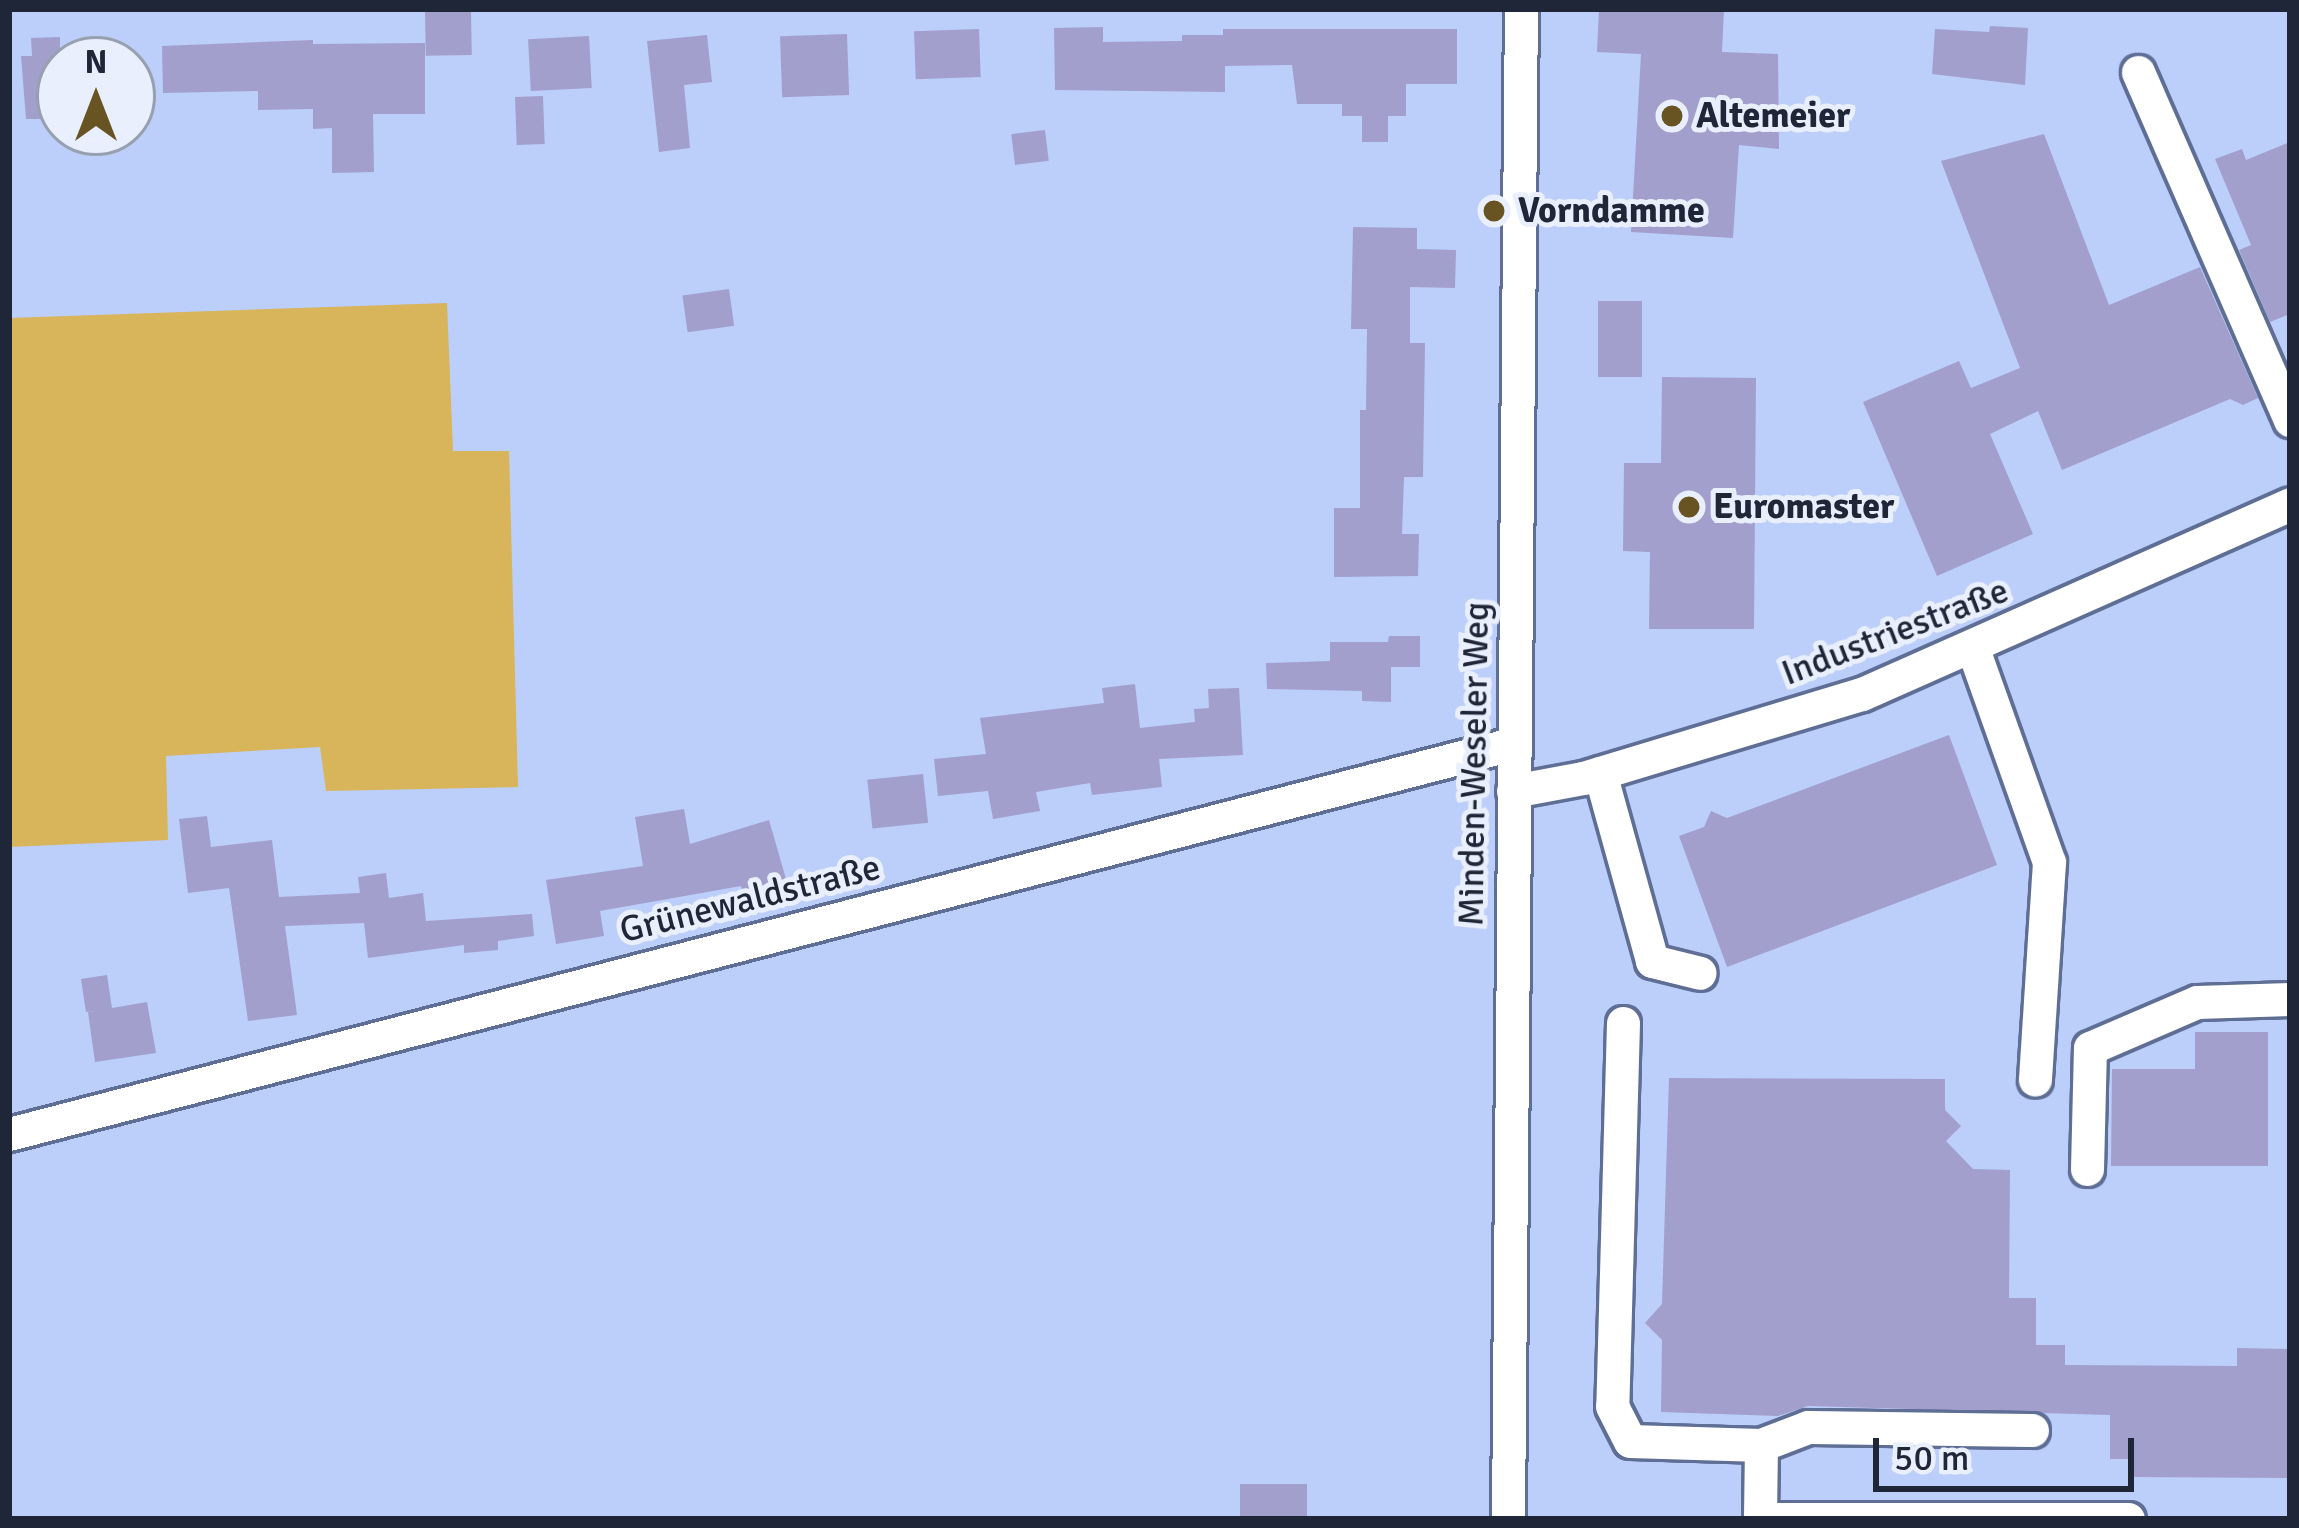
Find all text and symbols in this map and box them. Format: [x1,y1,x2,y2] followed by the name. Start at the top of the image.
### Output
[36,36,156,156] north arrow
[85,42,107,83] text: N
[1696,94,1850,138] place label: Altemeier
[1659,103,1685,129] marker: Altemeier
[1518,189,1705,233] place label: Vorndamme
[1481,198,1507,224] marker: Vorndamme
[1713,485,1894,529] place label: Euromaster
[1676,494,1702,520] marker: Euromaster
[1776,569,2014,695] street label: Industriestraße
[1450,601,1498,927] street label: Minden-Weseler Weg
[615,846,885,952] street label: Grünewaldstraße
[1879,1414,2140,1488] scale bar
[1894,1436,1970,1481] text: 50 m

